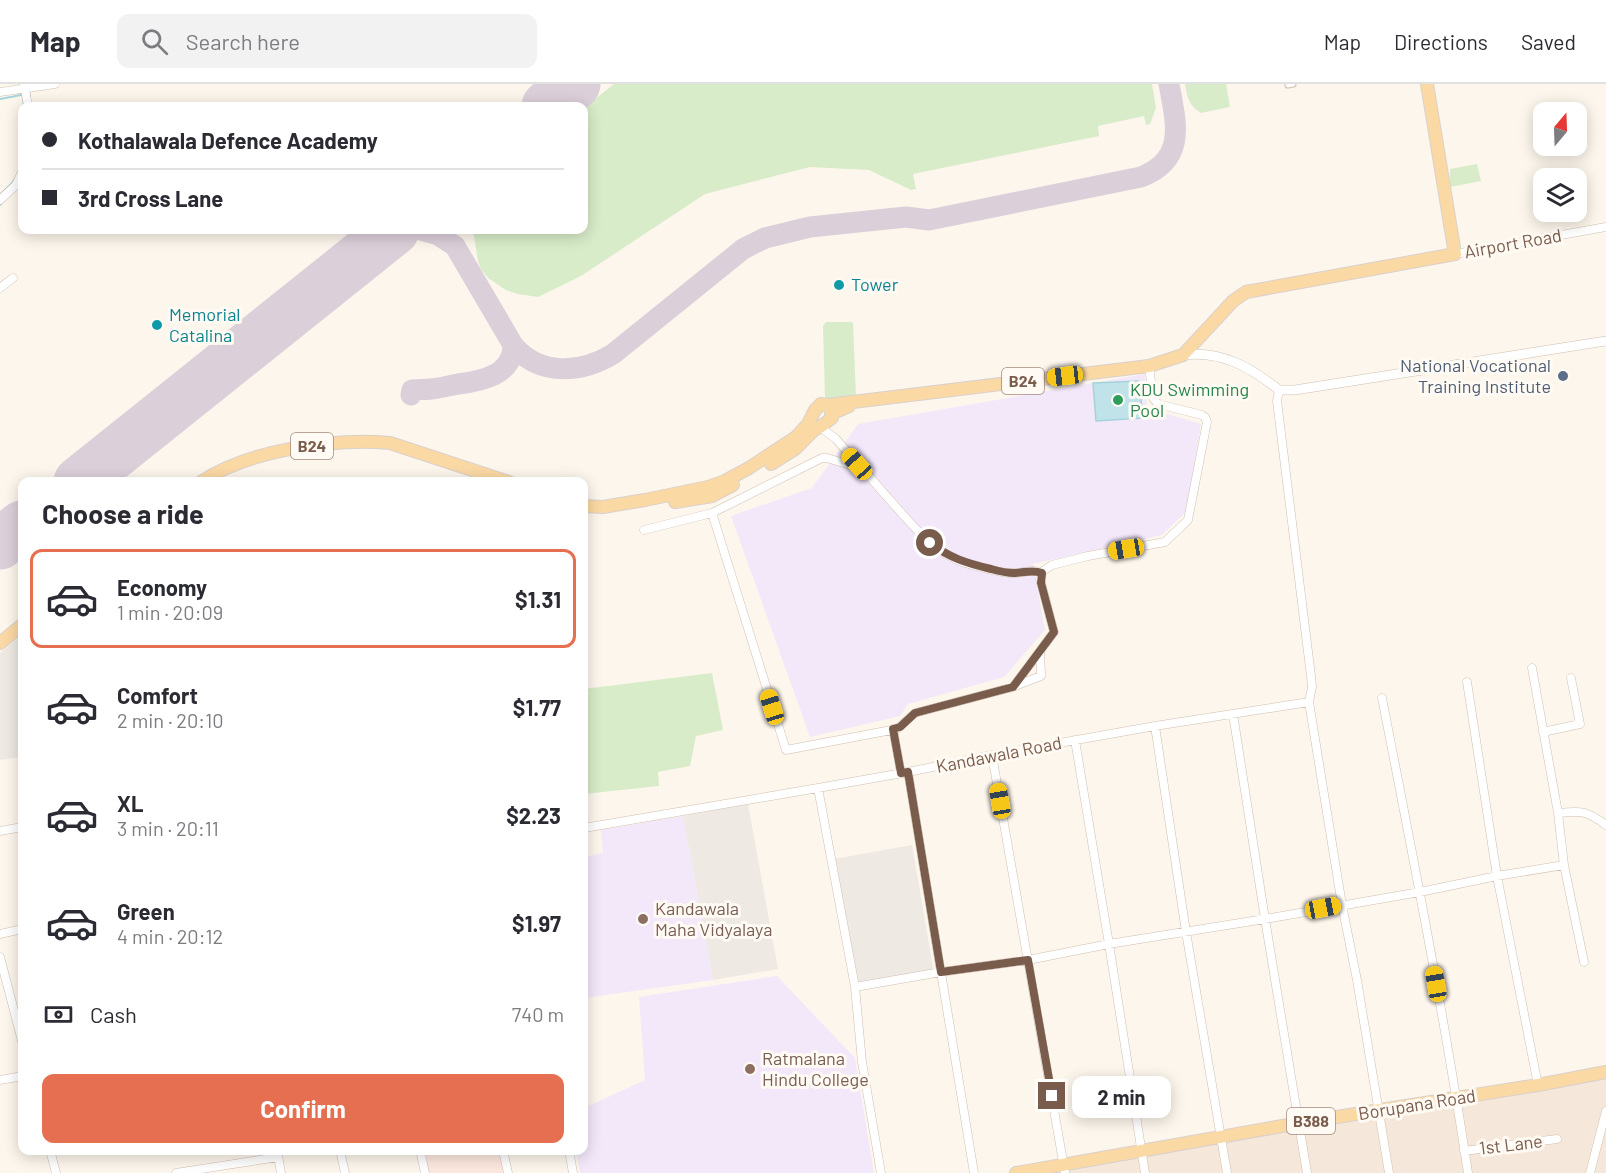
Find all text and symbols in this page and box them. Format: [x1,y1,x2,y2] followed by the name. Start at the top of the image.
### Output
[117,14,537,68] search box
[30,24,81,58] text: Map
[138,25,171,58] icon: search
[186,28,300,54] text: Search here
[1324,29,1361,54] text: Map
[1394,29,1488,54] text: Directions
[1521,29,1576,54] text: Saved
[1533,102,1587,156] north arrow
[1533,102,1587,222] map controls
[78,127,378,153] text: Kothalawala Defence Academy
[1533,168,1587,222] button: layers
[78,185,223,211] text: 3rd Cross Lane
[1462,224,1563,262] street label: Airport Road
[851,273,899,295] place label: Tower
[832,278,846,292] marker: Tower
[169,303,241,346] place label: Memorial Catalina
[150,318,164,332] marker: Memorial Catalina
[1400,354,1551,397] place label: National Vocational Training Institute
[1046,365,1084,387] car
[1002,368,1044,394] road number: B24
[1556,369,1570,383] marker: National Vocational Training Institute
[1130,378,1249,421] place label: KDU Swimming Pool
[1111,393,1125,407] marker: KDU Swimming Pool
[291,433,333,459] road number: B24
[838,445,876,483] car
[42,497,204,529] text: Choose a ride
[916,529,943,556] route start
[1107,537,1145,561] car
[45,572,99,626] icon: car
[117,574,207,600] text: Economy
[515,586,561,612] text: $1.31
[117,600,223,624] text: 1 min · 20:09
[45,680,99,734] icon: car
[117,682,198,708] text: Comfort
[758,687,786,727] car
[513,694,561,720] text: $1.77
[117,708,223,732] text: 2 min · 20:10
[934,731,1063,777] street label: Kandawala Road
[988,782,1012,820] car
[45,788,99,842] icon: car
[117,790,143,816] text: XL
[506,802,561,828] text: $2.23
[117,816,219,840] text: 3 min · 20:11
[45,896,99,950] icon: car
[1304,896,1342,920] car
[655,897,772,940] place label: Kandawala Maha Vidyalaya
[117,898,175,924] text: Green
[512,910,561,936] text: $1.97
[636,912,650,926] marker: Kandawala Maha Vidyalaya
[117,924,223,948] text: 4 min · 20:12
[1424,965,1448,1003] car
[42,998,75,1031] icon: cash
[90,1001,137,1027] text: Cash
[512,1002,564,1026] text: 740 m
[762,1047,869,1090] place label: Ratmalana Hindu College
[743,1062,757,1076] marker: Ratmalana Hindu College
[42,1074,564,1143] button: Confirm
[1073,1075,1172,1117] callout: 2 min
[1038,1082,1065,1109] route end
[1356,1084,1477,1124] street label: Borupana Road
[1098,1085,1145,1109] text: 2 min
[1287,1108,1335,1134] road number: B388
[1478,1129,1544,1159] street label: 1st Lane

